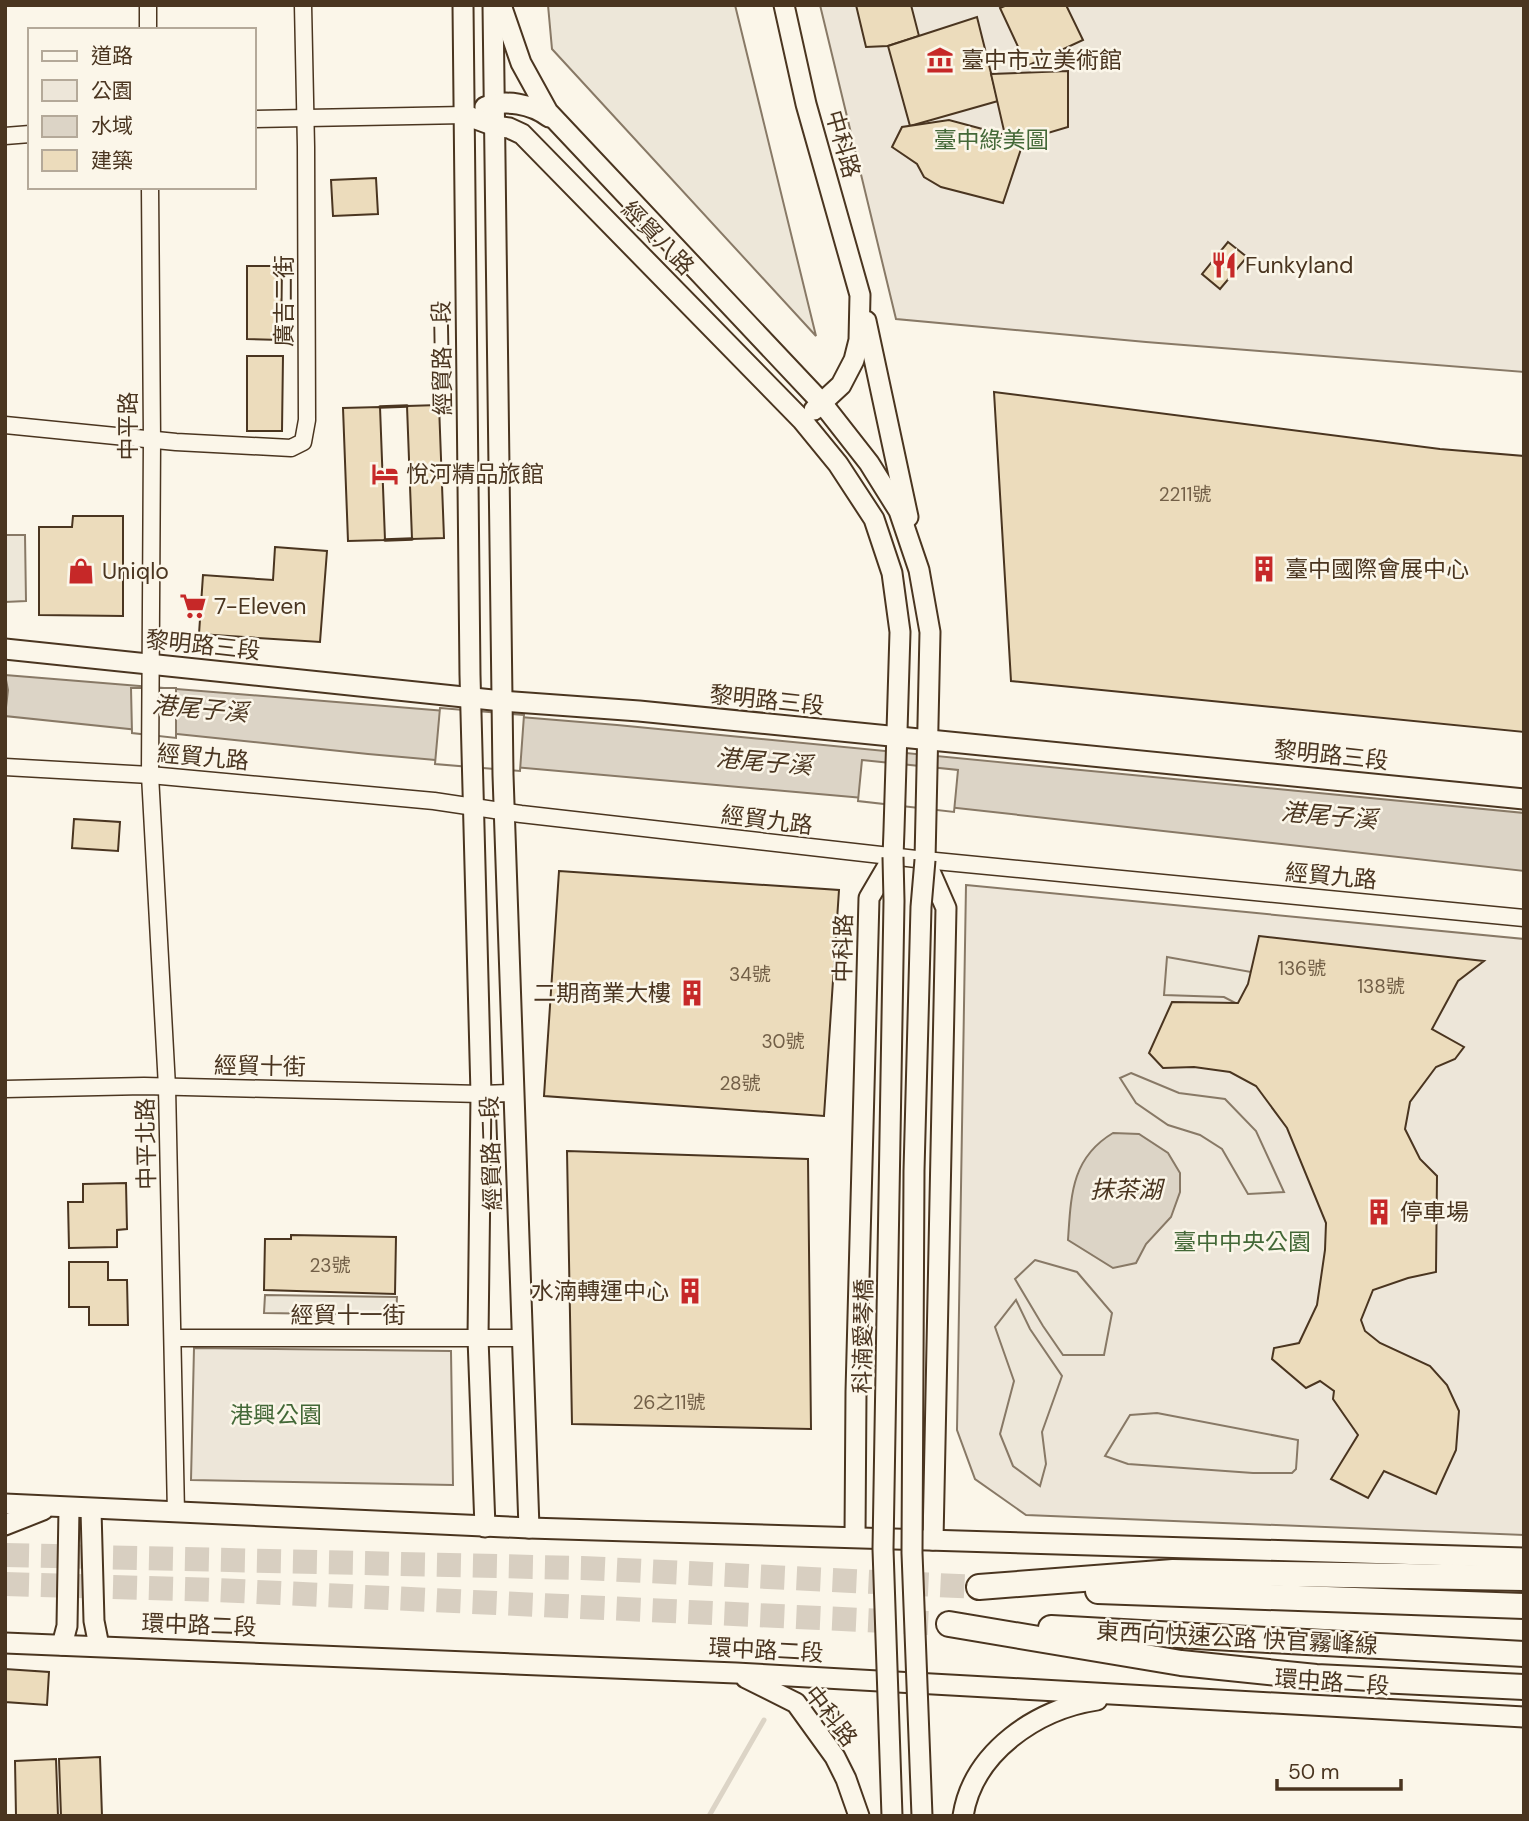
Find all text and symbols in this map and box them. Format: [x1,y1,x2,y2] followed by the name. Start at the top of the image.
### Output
[28,28,256,189] legend
[91,42,133,70] text: 道路
[925,45,955,75] museum icon: 臺中市立美術館
[961,45,1122,75] place label: 臺中市立美術館
[91,77,133,105] text: 公園
[819,107,867,181] street label: 中科路
[91,112,133,140] text: 水域
[934,125,1049,155] park label: 臺中綠美圖
[91,147,133,175] text: 建築
[615,194,701,282] street label: 經貿八路
[1209,250,1239,280] restaurant icon: Funkyland
[1245,250,1353,280] place label: Funkyland
[269,255,299,347] street label: 廣吉二街
[426,300,458,416] street label: 經貿路二段
[113,392,143,461] street label: 中平路
[370,459,400,489] hotel icon: 悅河精品旅館
[406,459,544,489] place label: 悅河精品旅館
[1159,482,1211,507] house number: 2211號
[1249,554,1279,584] building icon: 臺中國際會展中心
[1285,554,1469,584] place label: 臺中國際會展中心
[66,556,96,586] shop icon: Uniqlo
[102,556,169,586] place label: Uniqlo
[178,591,208,621] supermarket icon: 7-Eleven
[214,591,306,621] place label: 7-Eleven
[144,624,262,666] street label: 黎明路三段
[708,679,826,721] street label: 黎明路三段
[151,689,252,728] water label: 港尾子溪
[1272,734,1390,776] street label: 黎明路三段
[156,738,250,776] street label: 經貿九路
[715,742,816,781] water label: 港尾子溪
[1280,796,1381,835] water label: 港尾子溪
[720,800,814,840] street label: 經貿九路
[1284,857,1378,895] street label: 經貿九路
[827,913,859,983] street label: 中科路
[1278,956,1326,981] house number: 136號
[729,962,771,987] house number: 34號
[1357,974,1405,999] house number: 138號
[533,978,671,1008] place label: 二期商業大樓
[677,978,707,1008] building icon: 二期商業大樓
[761,1029,805,1054] house number: 30號
[214,1050,306,1082] street label: 經貿十街
[719,1071,761,1096] house number: 28號
[474,1095,508,1211] street label: 經貿路二段
[130,1098,162,1190] street label: 中平北路
[1090,1174,1166,1205] water label: 抹茶湖
[1364,1197,1394,1227] building icon: 停車場
[1400,1197,1469,1227] place label: 停車場
[1173,1227,1311,1257] park label: 臺中中央公園
[309,1253,351,1278] house number: 23號
[531,1276,669,1306] place label: 水湳轉運中心
[675,1276,705,1306] building icon: 水湳轉運中心
[847,1278,879,1394] street label: 科湳愛琴橋
[291,1300,406,1330] street label: 經貿十一街
[633,1390,705,1415] house number: 26之11號
[230,1400,322,1430] park label: 港興公園
[141,1608,257,1642] street label: 環中路二段
[1095,1616,1379,1660] street label: 東西向快速公路 快官霧峰線
[708,1632,824,1668] street label: 環中路二段
[1274,1663,1390,1701] street label: 環中路二段
[798,1680,864,1752] street label: 中科路
[1277,1748,1401,1792] scale bar
[1288,1758,1339,1786] text: 50 m

